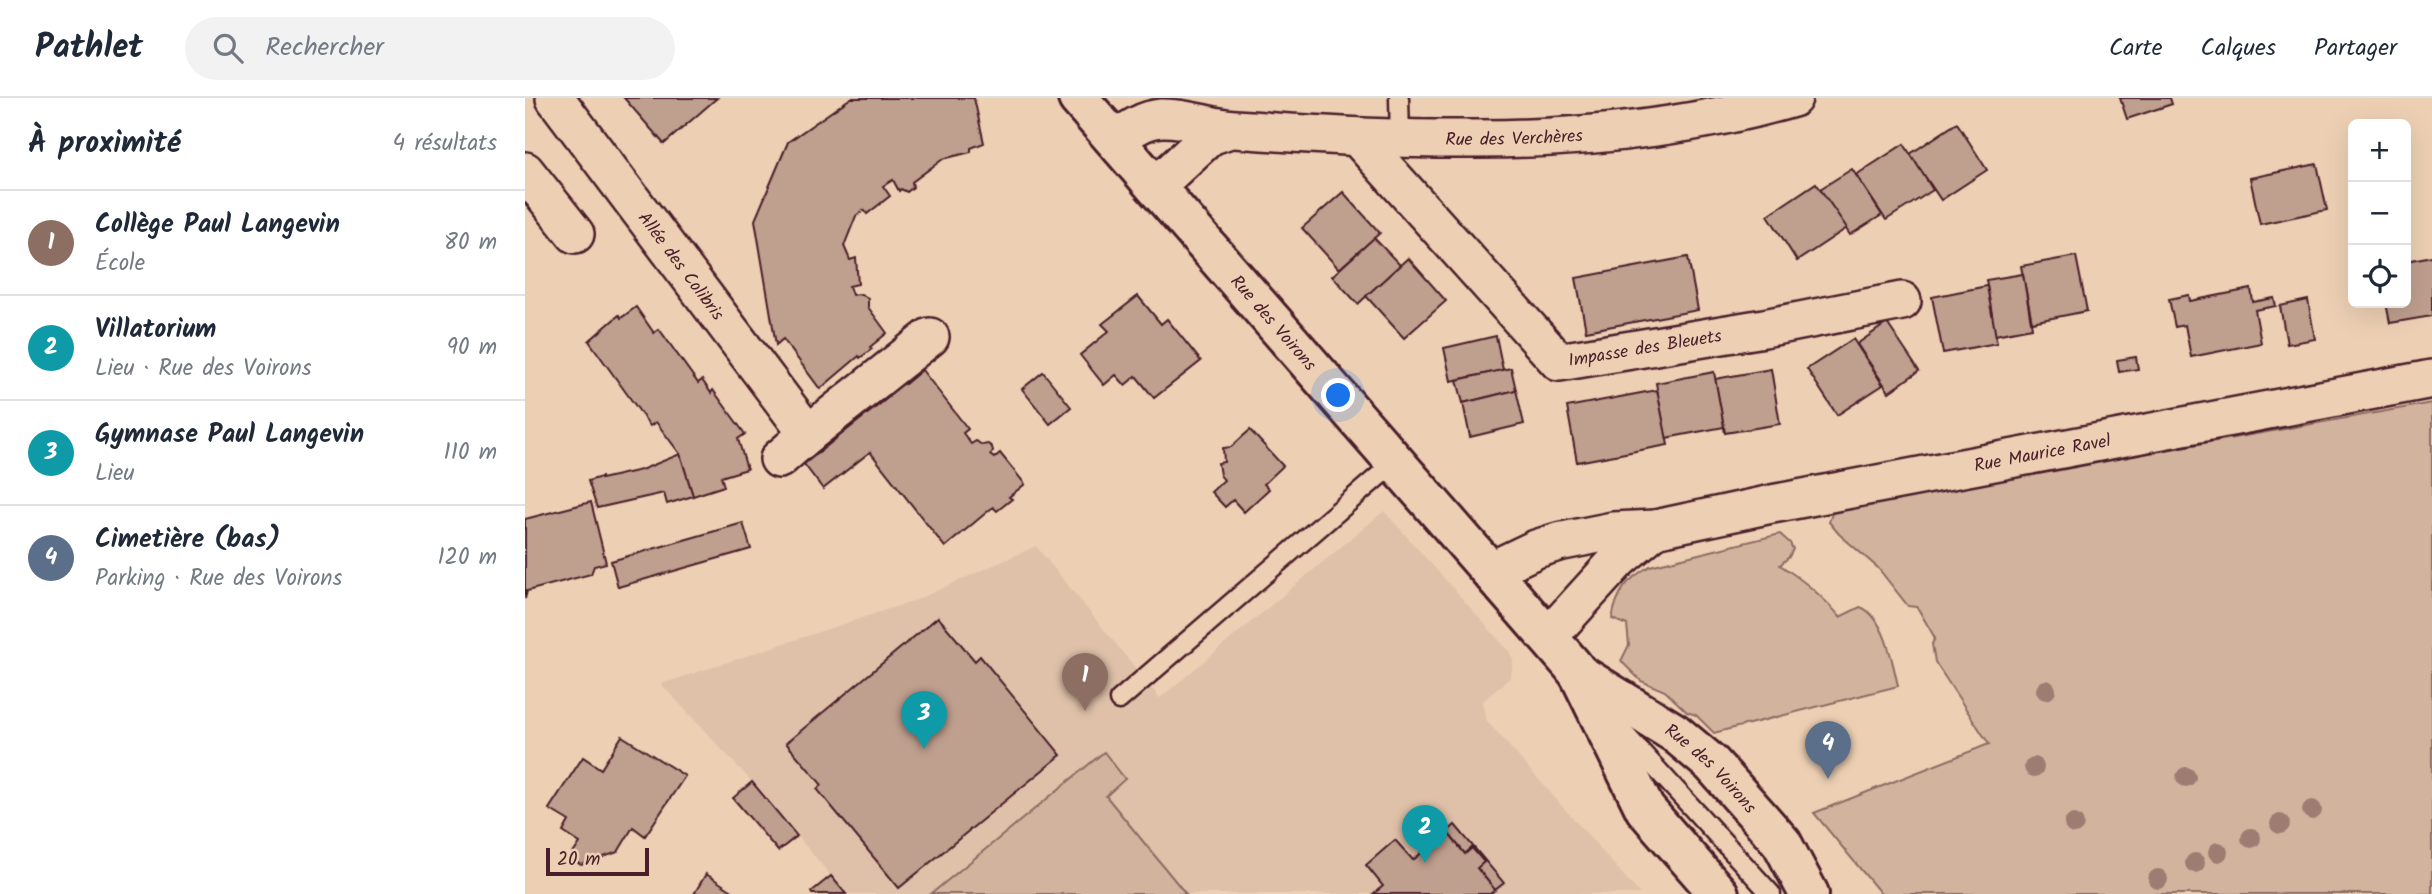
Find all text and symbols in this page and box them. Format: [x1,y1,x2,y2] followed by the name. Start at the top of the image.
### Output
[185,17,675,80] search box
[35,22,143,75] text: Pathlet
[265,27,384,69] text: Rechercher
[209,29,247,67] icon: search
[2109,29,2163,68] text: Carte
[2201,29,2276,68] text: Calques
[2314,29,2397,68] text: Partager
[2348,119,2411,308] map controls
[2348,119,2411,182] button: +
[28,120,181,168] text: À proximité
[1445,122,1584,155] street label: Rue des Verchères
[393,126,497,162] text: 4 résultats
[2348,182,2411,245] button: −
[95,204,340,246] text: Collège Paul Langevin
[629,206,731,328] street label: Allée des Colibris
[48,225,54,261] text: 1
[444,225,497,261] text: 80 m
[2348,245,2411,308] button: locate
[95,246,145,282] text: École
[1222,269,1323,379] street label: Rue des Voirons
[95,309,216,351] text: Villatorium
[1566,322,1724,376] street label: Impasse des Bleuets
[44,330,58,366] text: 2
[447,330,497,366] text: 90 m
[95,351,311,387] text: Lieu · Rue des Voirons
[1321,378,1355,412] your location
[95,414,364,456] text: Gymnase Paul Langevin
[1972,427,2114,481] street label: Rue Maurice Ravel
[45,435,57,471] text: 3
[444,435,497,471] text: 110 m
[95,456,134,492] text: Lieu
[95,519,281,561] text: Cimetière (bas)
[45,540,57,576] text: 4
[437,540,497,576] text: 120 m
[95,561,342,597] text: Parking · Rue des Voirons
[1062,653,1108,711] pin: 1
[901,691,947,749] pin: 3
[1658,717,1763,821] street label: Rue des Voirons
[1805,721,1851,779] pin: 4
[1402,805,1448,863] pin: 2
[546,845,649,877] scale bar
[557,845,600,875] text: 20 m

